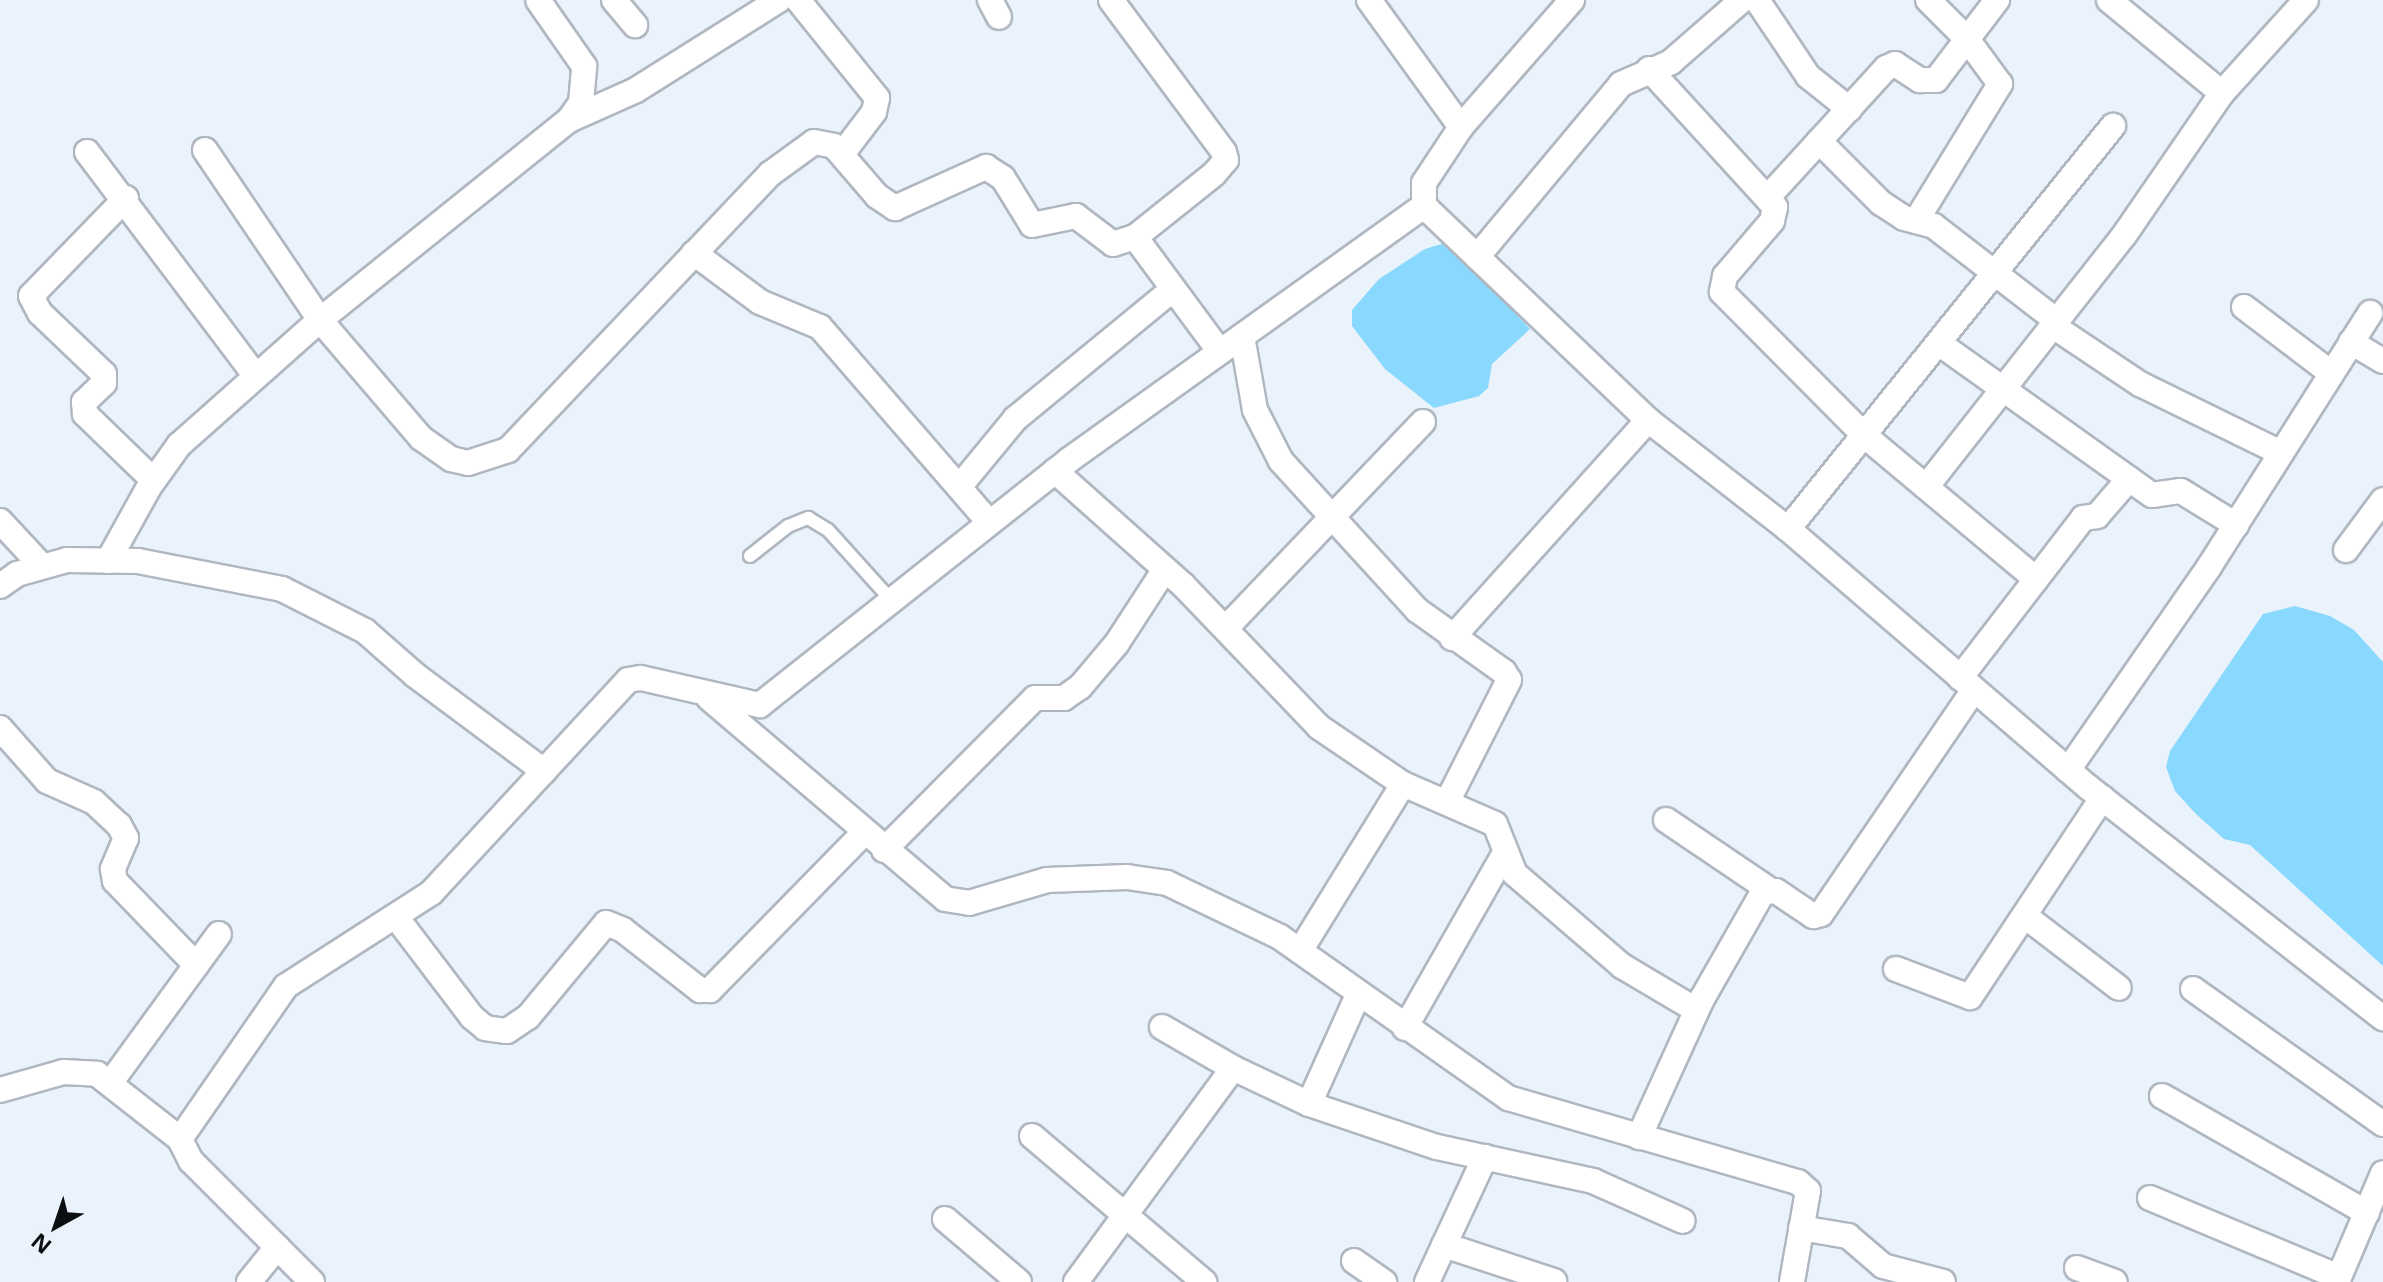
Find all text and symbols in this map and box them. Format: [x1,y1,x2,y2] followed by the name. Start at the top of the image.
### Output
[16,1186,96,1266] north arrow
[24,1227,57,1262] text: N

